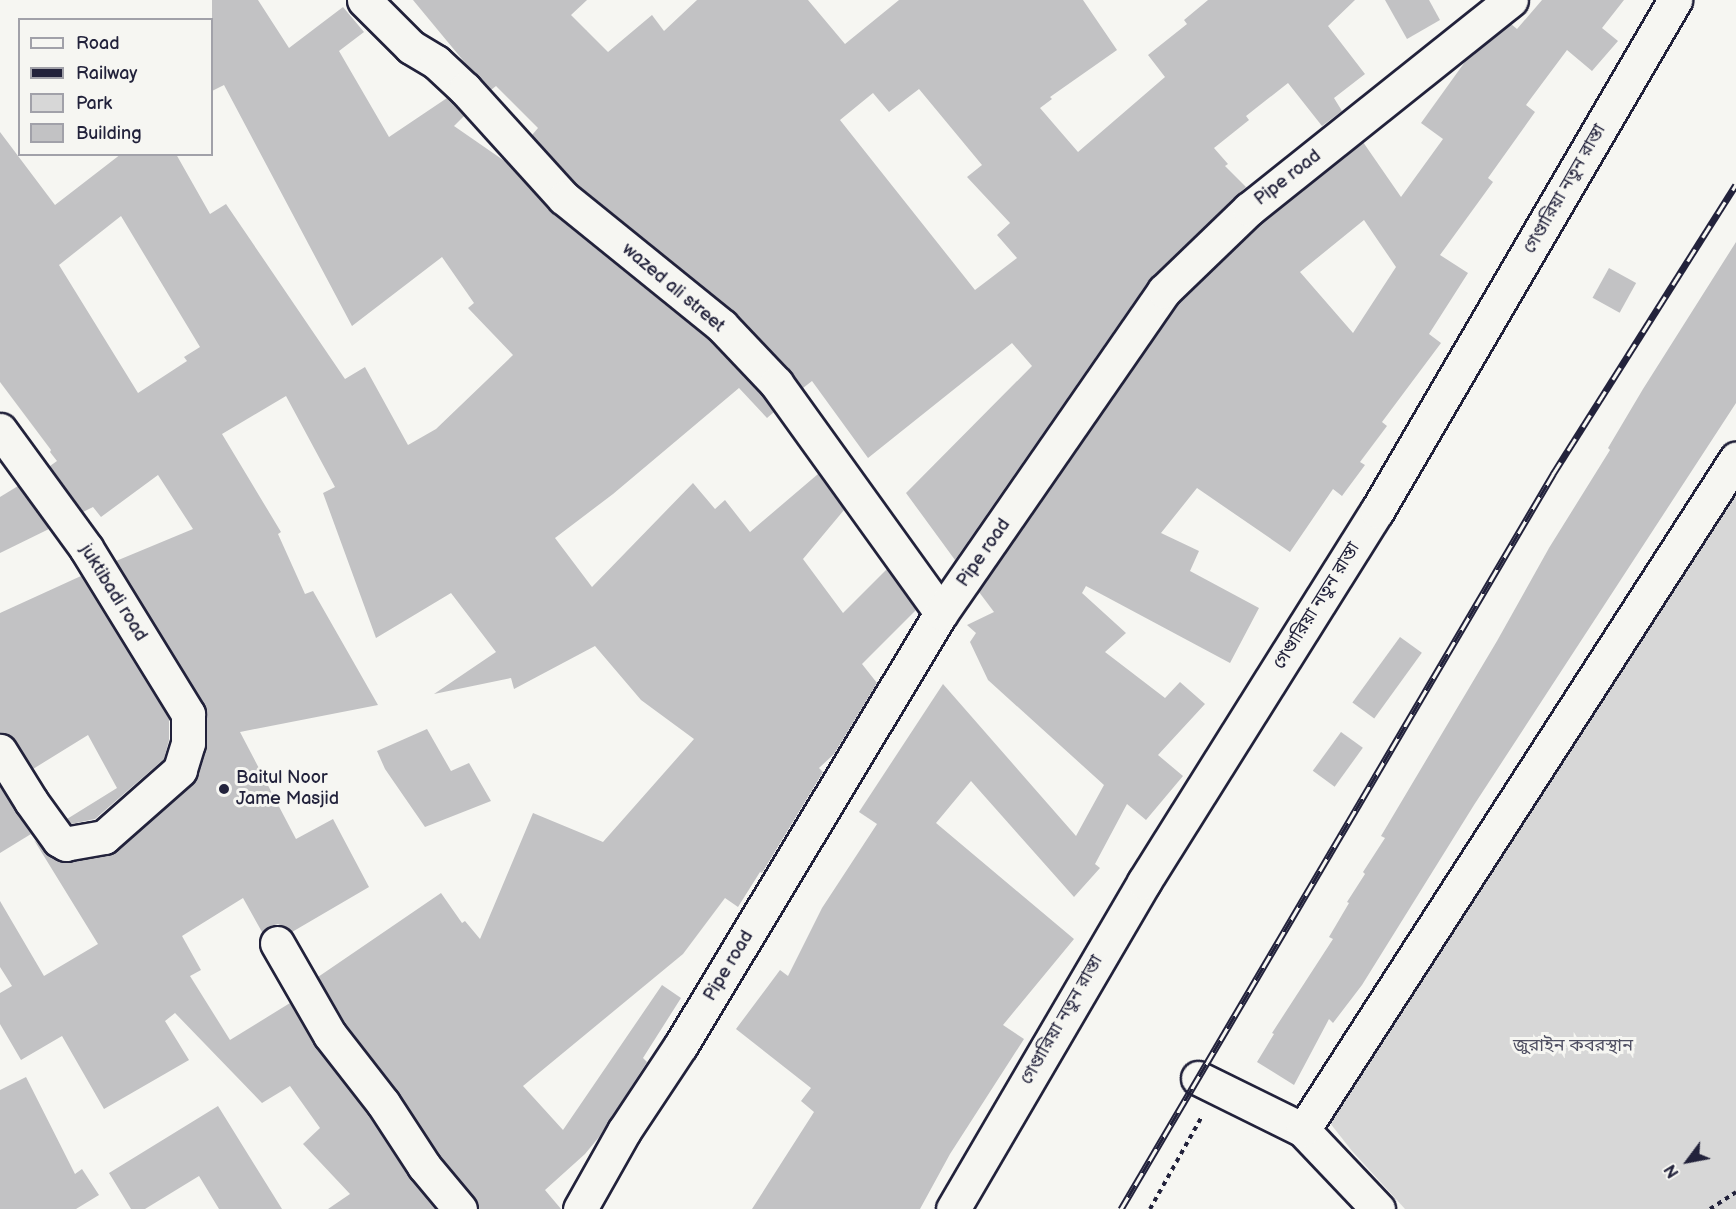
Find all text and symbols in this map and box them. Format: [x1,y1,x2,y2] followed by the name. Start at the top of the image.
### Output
[18,18,213,156] legend
[76,33,120,54] text: Road
[76,63,138,84] text: Railway
[76,93,112,114] text: Park
[1519,120,1611,258] street label: গেণ্ডারিয়া নতুন রাস্তা
[76,123,142,144] text: Building
[1250,145,1326,211] street label: Pipe road
[617,239,729,337] street label: wazed ali street
[953,515,1015,591] street label: Pipe road
[1269,538,1365,674] street label: গেণ্ডারিয়া নতুন রাস্তা
[75,541,151,645] street label: juktibadi road
[236,768,339,810] place label: Baitul Noor Jame Masjid
[217,782,231,796] marker: Baitul Noor Jame Masjid
[700,927,758,1005] street label: Pipe road
[1016,951,1108,1089] street label: গেণ্ডারিয়া নতুন রাস্তা
[1513,1035,1633,1057] park label: জুরাইন কবরস্থান
[1658,1131,1718,1191] north arrow
[1661,1161,1684,1181] text: N

